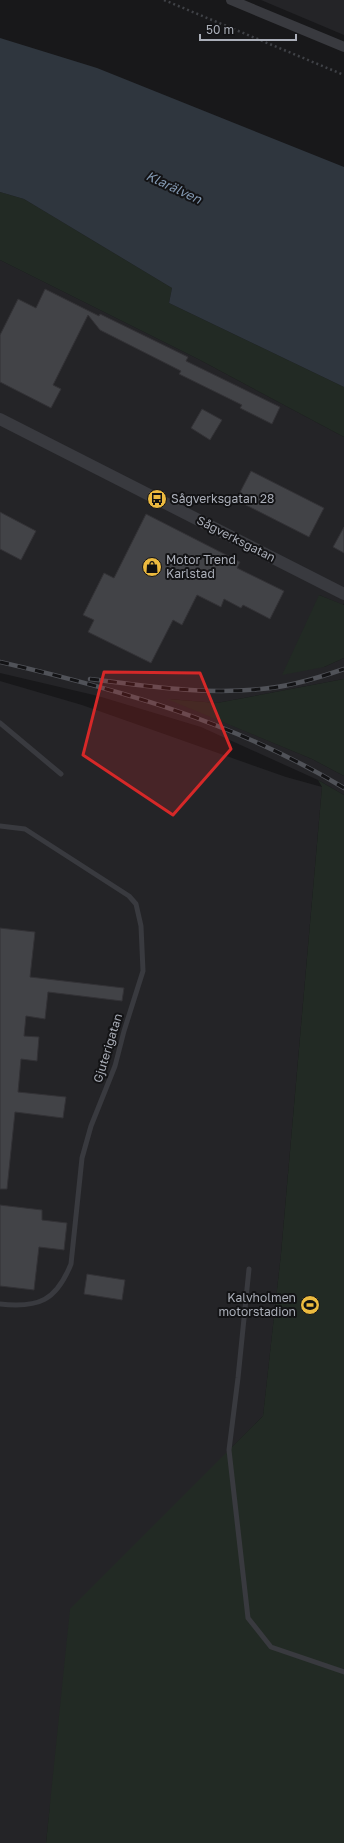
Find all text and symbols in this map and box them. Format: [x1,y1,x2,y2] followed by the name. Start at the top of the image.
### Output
[200,16,296,42] scale bar
[206,22,234,37] text: 50 m
[144,167,205,207] water label: Klarälven
[146,488,168,510] bus stop icon: Sågverksgatan 28
[171,491,274,506] place label: Sågverksgatan 28
[194,512,278,565] street label: Sågverksgatan
[166,552,236,581] place label: Motor Trend Karlstad
[141,556,163,578] shop icon: Motor Trend Karlstad
[90,1011,125,1084] street label: Gjuterigatan
[218,1290,296,1319] place label: Kalvholmen motorstadion
[299,1294,321,1316] sports icon: Kalvholmen motorstadion

